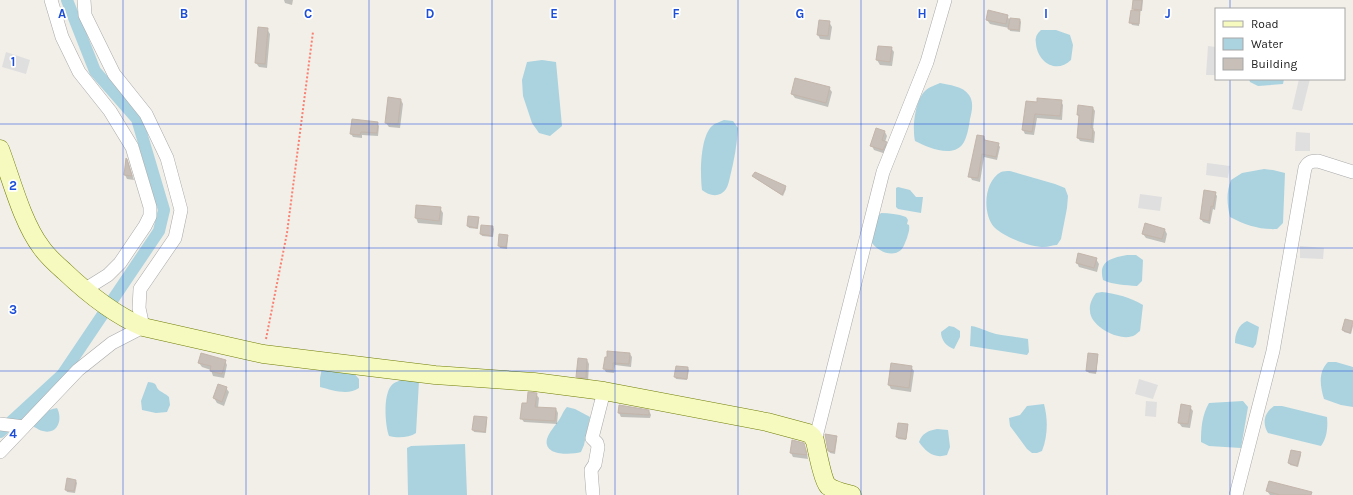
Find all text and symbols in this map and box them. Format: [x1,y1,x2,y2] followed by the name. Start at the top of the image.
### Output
[58,6,66,21] text: A
[180,6,188,21] text: B
[304,6,312,21] text: C
[426,6,435,21] text: D
[550,6,558,21] text: E
[672,6,680,21] text: F
[796,6,804,21] text: G
[917,6,927,21] text: H
[1044,6,1048,21] text: I
[1165,6,1171,21] text: J
[1215,8,1345,80] legend
[1251,17,1279,31] text: Road
[1251,37,1284,51] text: Water
[11,54,15,69] text: 1
[1251,57,1298,71] text: Building
[9,178,17,193] text: 2
[9,302,17,317] text: 3
[9,426,17,441] text: 4

